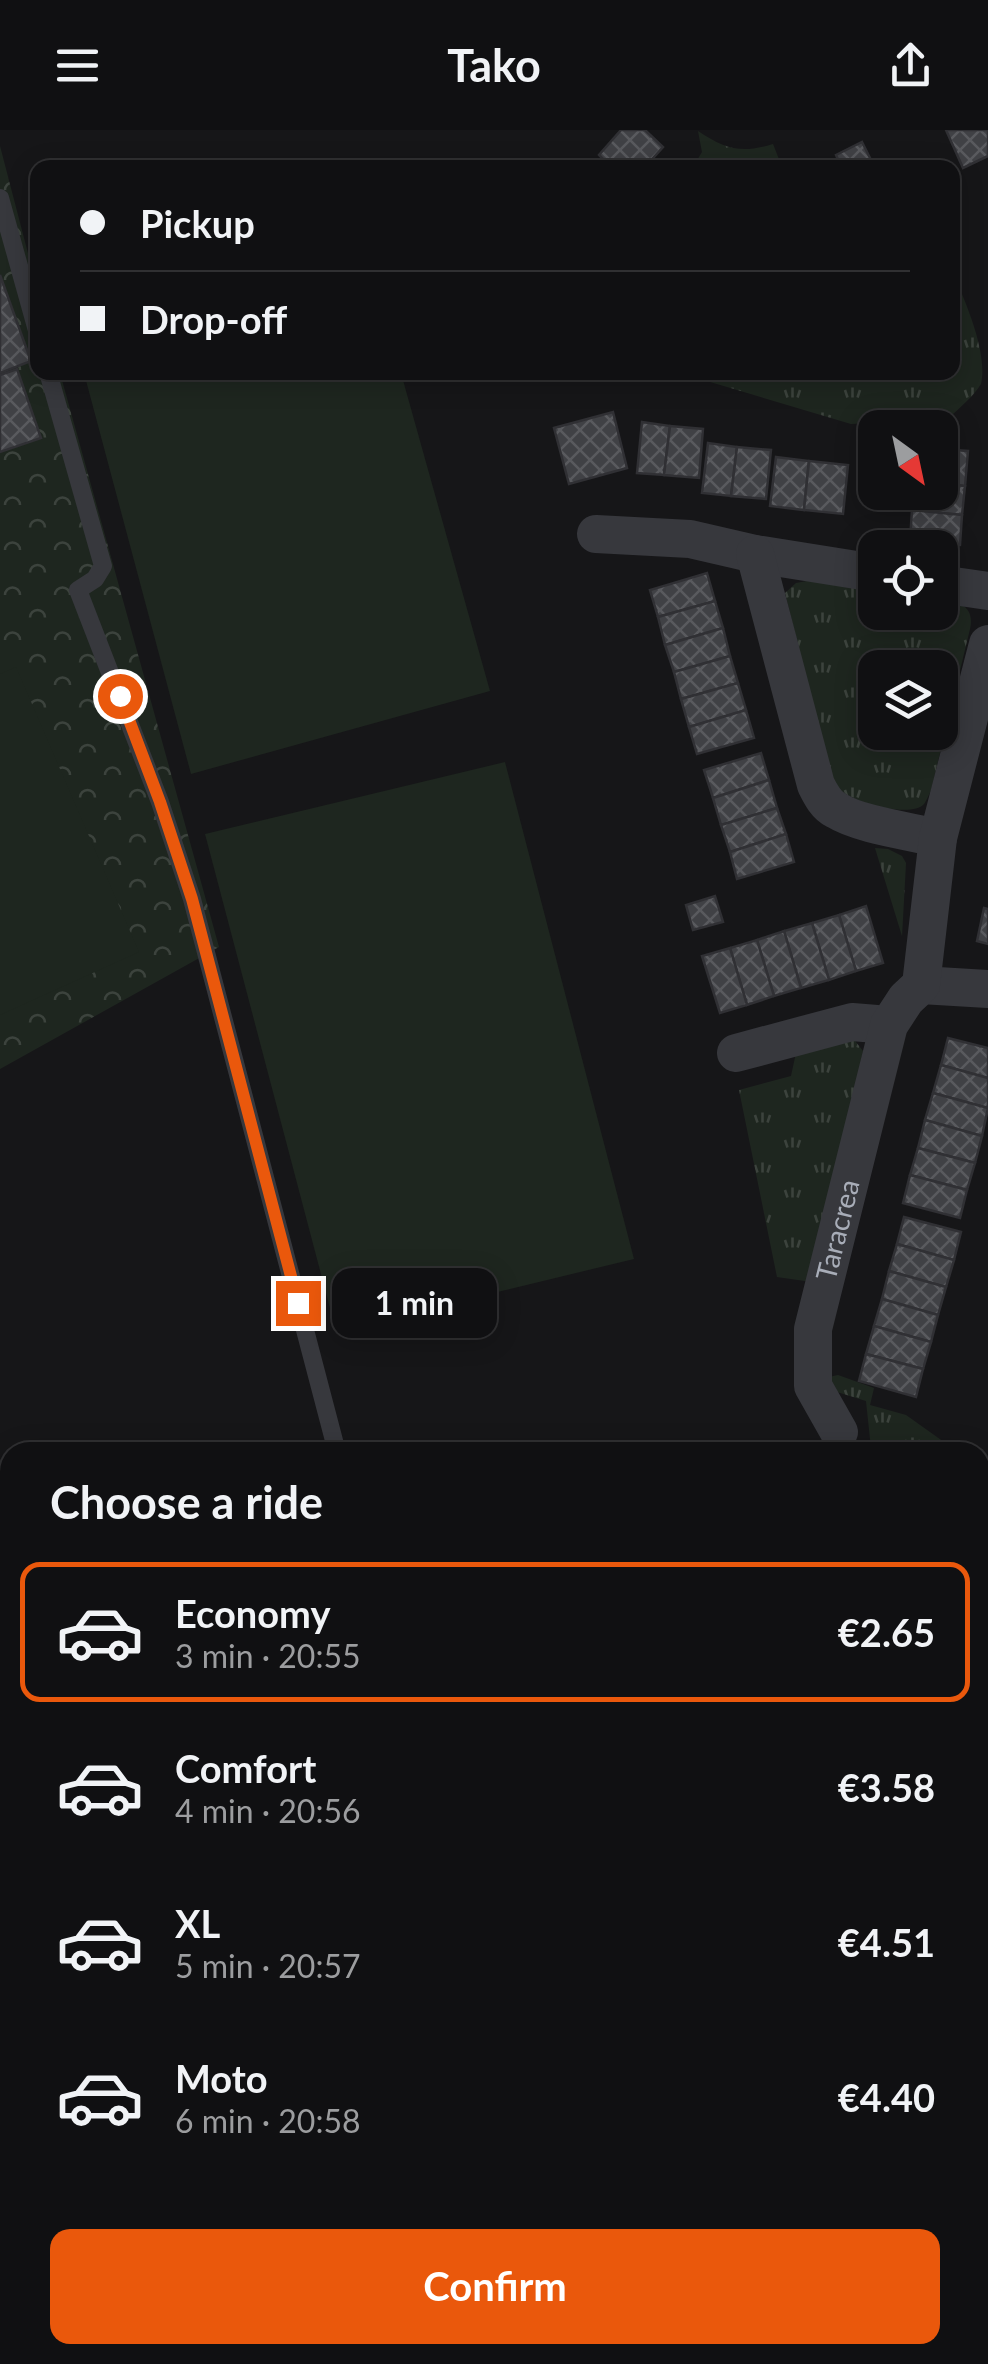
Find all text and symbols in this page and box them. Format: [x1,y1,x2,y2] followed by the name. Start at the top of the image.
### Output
[50,38,105,93] icon: menu
[447,38,541,92] text: Tako
[883,38,938,93] icon: share
[140,200,255,246] text: Pickup
[140,296,287,342] text: Drop-off
[858,410,958,510] north arrow
[858,410,958,750] map controls
[858,530,958,630] button: locate
[858,650,958,750] button: layers
[98,674,143,719] route start
[808,1176,866,1284] street label: Taracrea
[333,1268,498,1338] callout: 1 min
[276,1281,321,1326] route end
[375,1283,454,1322] text: 1 min
[50,1475,323,1529] text: Choose a ride
[55,1587,145,1677] icon: car
[175,1590,330,1636] text: Economy
[838,1609,935,1655] text: €2.65
[175,1636,361,1675] text: 3 min · 20:55
[55,1742,145,1832] icon: car
[175,1745,316,1791] text: Comfort
[838,1764,935,1810] text: €3.58
[175,1791,361,1830] text: 4 min · 20:56
[55,1897,145,1987] icon: car
[175,1900,220,1946] text: XL
[838,1919,935,1965] text: €4.51
[175,1946,361,1985] text: 5 min · 20:57
[55,2052,145,2142] icon: car
[175,2055,268,2101] text: Moto
[838,2074,935,2120] text: €4.40
[175,2101,361,2140] text: 6 min · 20:58
[50,2229,940,2344] button: Confirm

